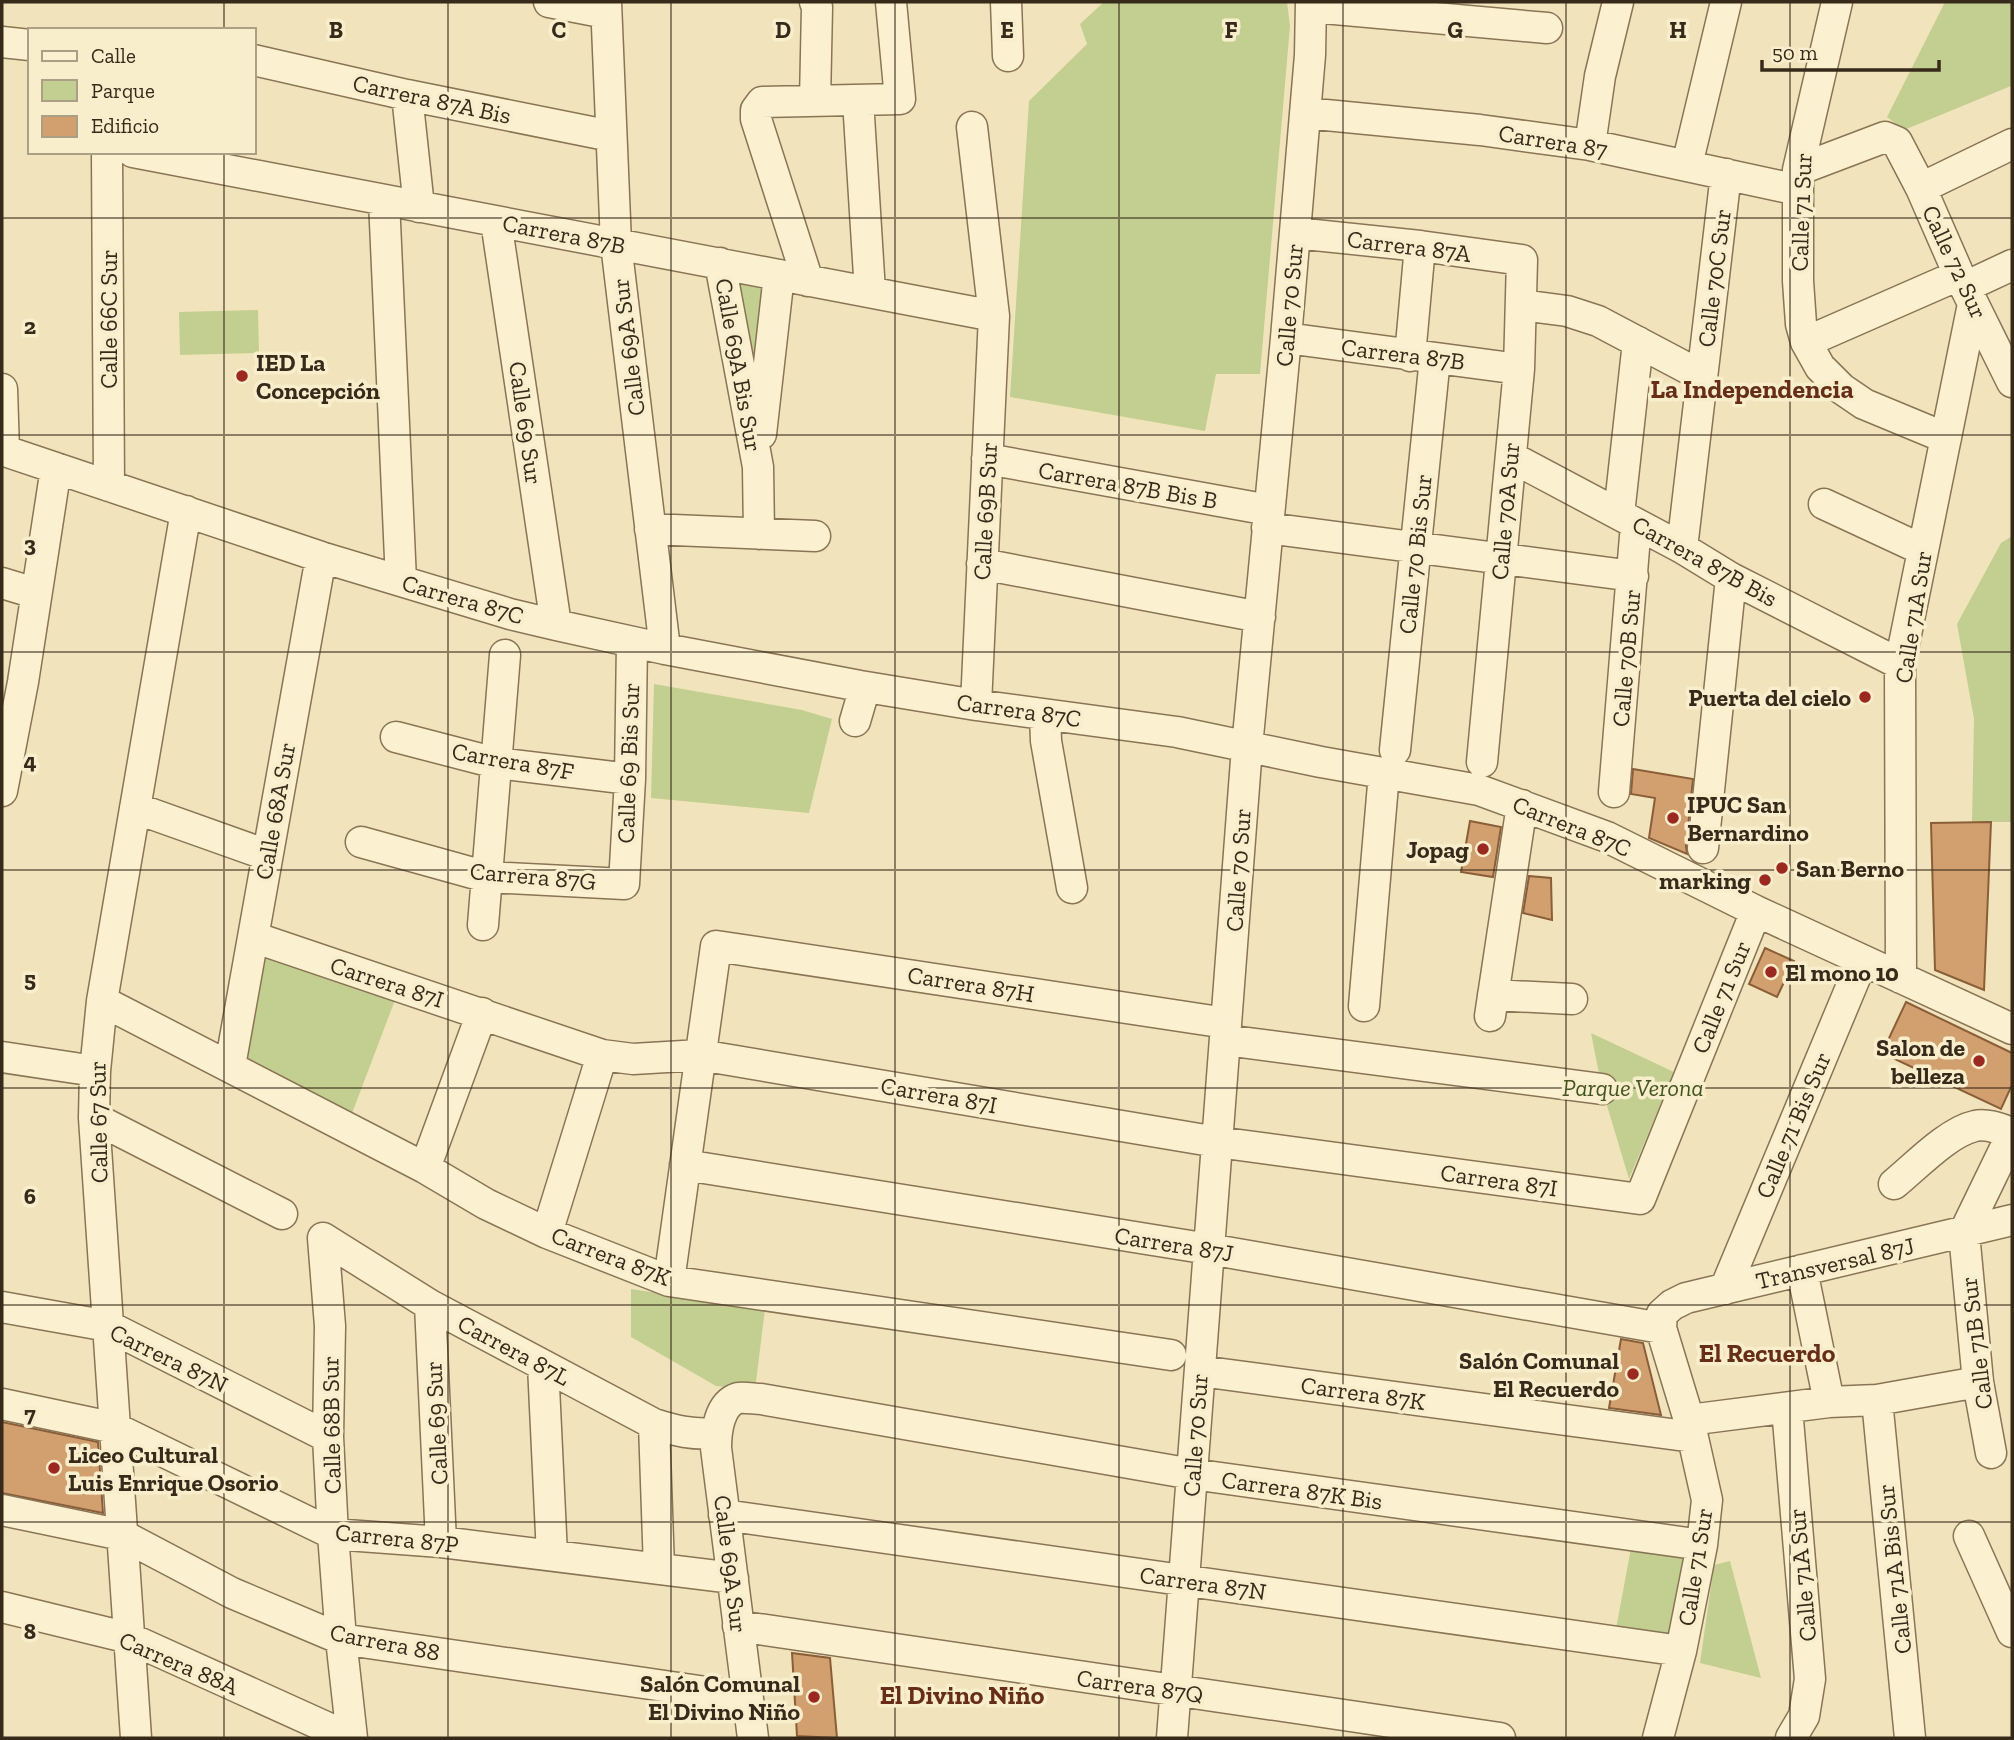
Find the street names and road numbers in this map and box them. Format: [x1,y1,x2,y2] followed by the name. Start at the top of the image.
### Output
[350,68,514,130] street label: Carrera 87A Bis
[1496,118,1610,164] street label: Carrera 87
[1784,152,1818,272] street label: Calle 71 Sur
[1916,201,1994,323] street label: Calle 72 Sur
[1691,207,1737,349] street label: Calle 70C Sur
[500,208,628,260] street label: Carrera 87B
[1345,224,1473,268] street label: Carrera 87A
[1269,242,1309,368] street label: Calle 70 Sur
[94,249,123,389] street label: Calle 66C Sur
[605,276,651,418] street label: Calle 69A Sur
[709,276,769,454] street label: Calle 69A Bis Sur
[1340,332,1466,376] street label: Carrera 87B
[503,360,549,486] street label: Calle 69 Sur
[967,441,1003,581] street label: Calle 69B Sur
[1485,441,1525,581] street label: Calle 70A Sur
[1036,455,1220,515] street label: Carrera 87B Bis B
[1392,473,1438,635] street label: Calle 70 Bis Sur
[1627,509,1783,613] street label: Carrera 87B Bis
[1888,549,1938,685] street label: Calle 71A Sur
[399,568,527,630] street label: Carrera 87C
[1606,588,1646,728] street label: Calle 70B Sur
[611,682,645,844] street label: Calle 69 Bis Sur
[955,687,1083,733] street label: Carrera 87C
[450,736,576,786] street label: Carrera 87F
[249,740,301,882] street label: Calle 68A Sur
[1508,789,1636,863] street label: Carrera 87C
[1219,807,1257,933] street label: Calle 70 Sur
[469,856,597,896] street label: Carrera 87G
[1685,936,1757,1058] street label: Calle 71 Sur
[327,950,447,1014] street label: Carrera 87I
[906,960,1036,1008] street label: Carrera 87H
[1749,1047,1837,1203] street label: Calle 71 Bis Sur
[82,1061,114,1183] street label: Calle 67 Sur
[879,1071,999,1119] street label: Carrera 87I
[1439,1157,1559,1203] street label: Carrera 87I
[547,1220,675,1292] street label: Carrera 87K
[1112,1220,1236,1268] street label: Carrera 87J
[1753,1231,1917,1295] street label: Transversal 87J
[1953,1275,1999,1411] street label: Calle 71B Sur
[453,1308,575,1392] street label: Carrera 87L
[105,1317,233,1399] street label: Carrera 87N
[315,1355,347,1495] street label: Calle 68B Sur
[418,1360,454,1486] street label: Calle 69 Sur
[1299,1370,1428,1416] street label: Carrera 87K
[1176,1372,1214,1498] street label: Calle 70 Sur
[1220,1464,1384,1516] street label: Carrera 87K Bis
[1871,1483,1917,1655] street label: Calle 71A Bis Sur
[708,1493,754,1635] street label: Calle 69A Sur
[1671,1506,1719,1628] street label: Calle 71 Sur
[1782,1507,1822,1643] street label: Calle 71A Sur
[334,1517,460,1559] street label: Carrera 87P
[1138,1560,1268,1606] street label: Carrera 87N
[328,1617,442,1667] street label: Carrera 88
[115,1625,244,1701] street label: Carrera 88A
[1075,1663,1205,1709] street label: Carrera 87Q

